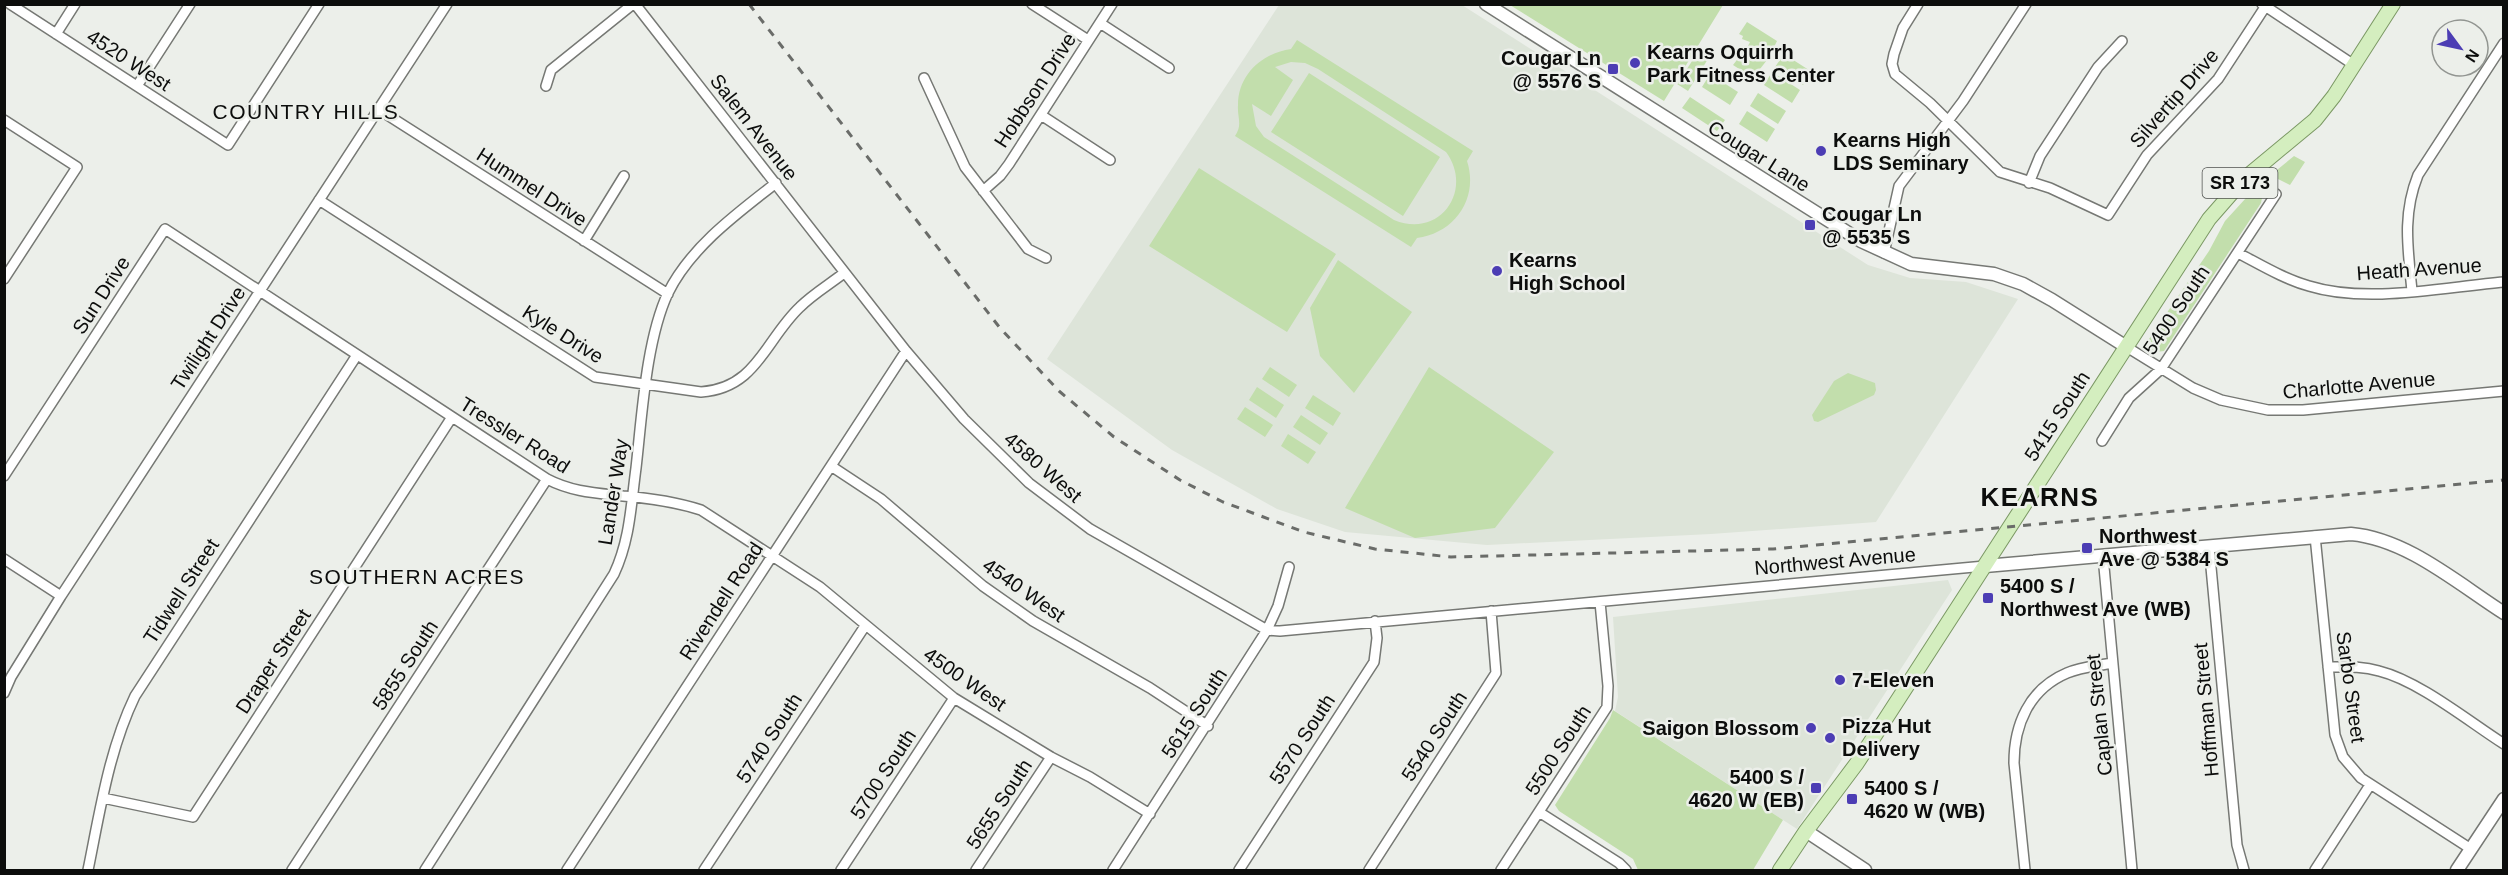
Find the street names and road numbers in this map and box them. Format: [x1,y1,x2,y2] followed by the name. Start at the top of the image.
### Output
[83,25,175,95] street label: 4520 West
[990,29,1080,151] street label: Hobbson Drive
[2125,44,2223,152] street label: Silvertip Drive
[706,70,802,184] street label: Salem Avenue
[1704,116,1814,196] street label: Cougar Lane
[473,143,591,231] street label: Hummel Drive
[2202,168,2278,198] road number: SR 173
[68,252,134,338] street label: Sun Drive
[2356,254,2482,284] street label: Heath Avenue
[2138,261,2214,359] street label: 5400 South
[166,282,250,394] street label: Twilight Drive
[519,301,607,367] street label: Kyle Drive
[2020,367,2094,465] street label: 5415 South
[2282,367,2436,403] street label: Charlotte Avenue
[456,393,574,477] street label: Tressler Road
[1000,427,1086,507] street label: 4580 West
[594,437,632,547] street label: Lander Way
[139,534,223,647] street label: Tidwell Street
[675,538,767,664] street label: Rivendell Road
[1753,543,1917,579] street label: Northwest Avenue
[979,554,1070,627] street label: 4540 West
[231,604,315,717] street label: Draper Street
[368,616,442,714] street label: 5855 South
[2332,630,2370,745] street label: Sarbo Street
[2189,642,2223,778] street label: Hoffman Street
[920,643,1011,716] street label: 4500 West
[2082,653,2116,777] street label: Caplan Street
[1157,664,1231,762] street label: 5615 South
[1397,687,1471,785] street label: 5540 South
[732,689,806,787] street label: 5740 South
[1265,690,1339,788] street label: 5570 South
[1521,701,1595,799] street label: 5500 South
[846,725,920,823] street label: 5700 South
[962,755,1036,853] street label: 5655 South

